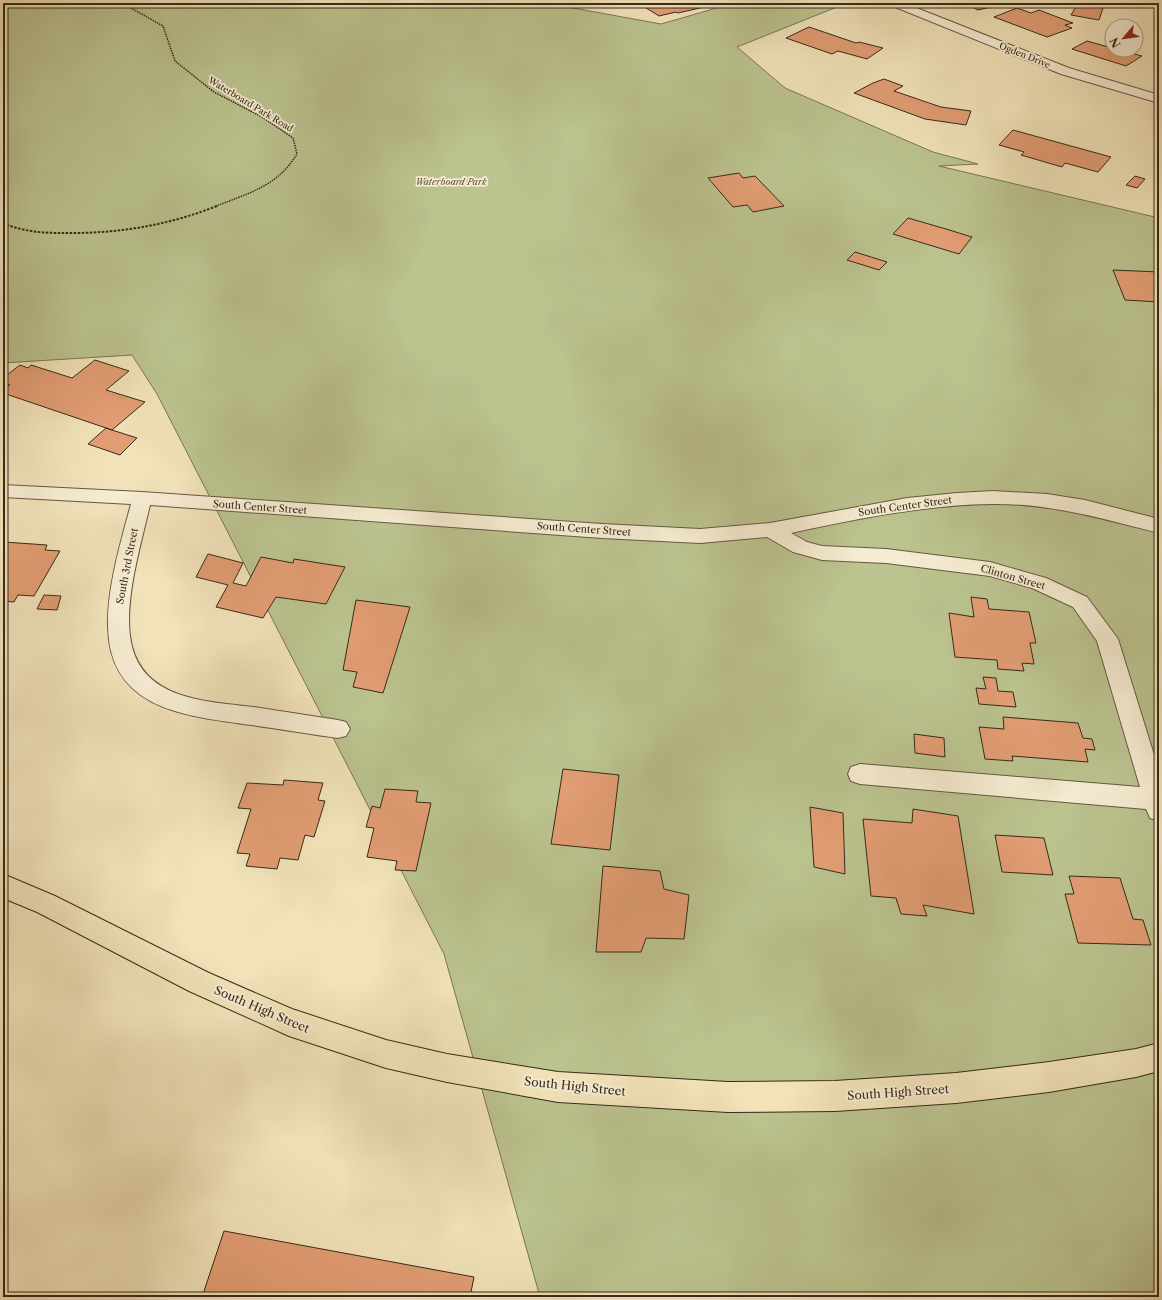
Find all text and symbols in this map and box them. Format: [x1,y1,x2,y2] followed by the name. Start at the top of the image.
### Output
[1104,18,1144,58] north arrow
[1107,35,1124,50] text: N
[998,40,1052,70] street label: Ogden Drive
[206,74,296,134] street label: Waterboard Park Road
[415,176,487,187] park label: Waterboard Park
[857,493,953,519] street label: South Center Street
[212,497,308,517] street label: South Center Street
[536,519,632,539] street label: South Center Street
[113,526,141,605] street label: South 3rd Street
[979,562,1047,593] street label: Clinton Street
[212,982,313,1036] street label: South High Street
[524,1073,627,1099] street label: South High Street
[847,1081,950,1103] street label: South High Street

